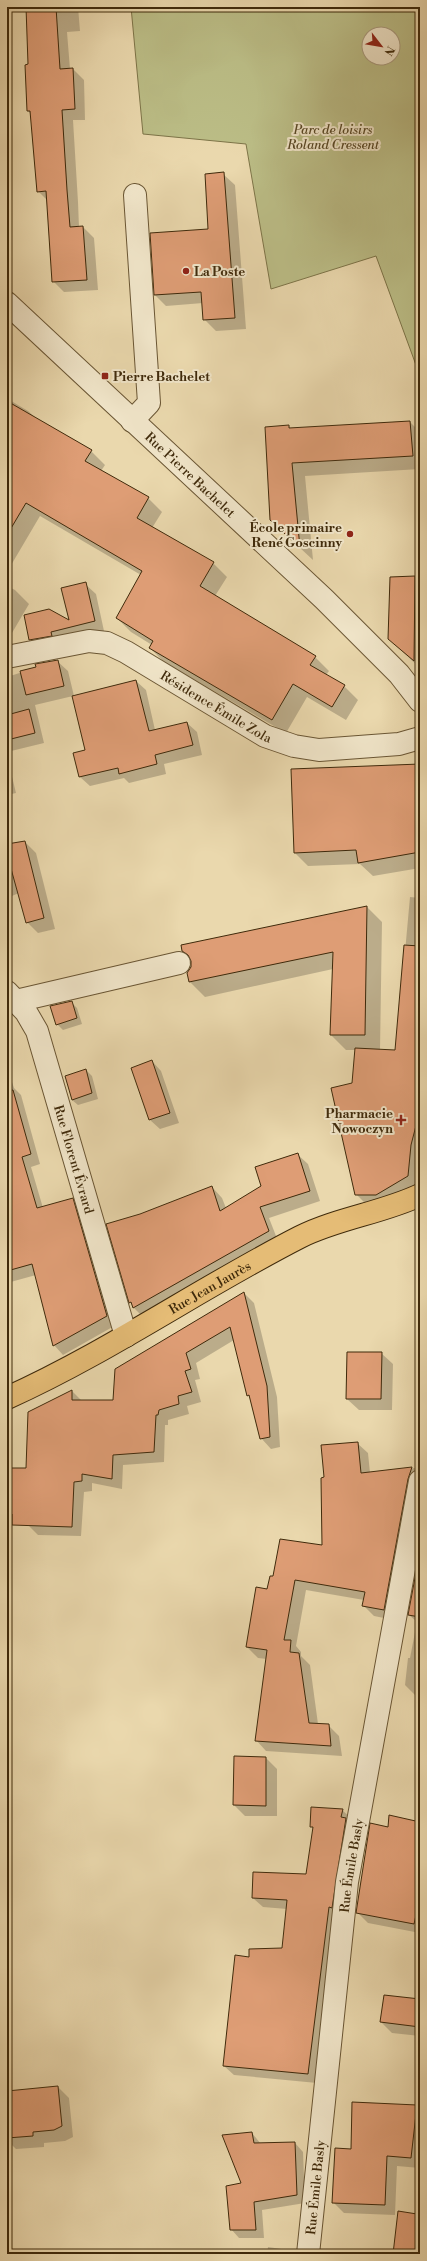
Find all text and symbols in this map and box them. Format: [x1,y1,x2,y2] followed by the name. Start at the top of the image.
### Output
[361,26,401,66] north arrow
[380,43,397,58] text: N
[286,122,380,153] park label: Parc de loisirs Roland Cressent
[194,264,245,280] place label: La Poste
[181,266,191,276] marker: La Poste
[113,369,210,385] place label: Pierre Bachelet
[100,371,110,381] marker: Pierre Bachelet
[141,429,239,521] street label: Rue Pierre Bachelet
[250,519,342,551] place label: École primaire René Goscinny
[345,529,355,539] marker: École primaire René Goscinny
[157,668,274,747] street label: Résidence Émile Zola
[50,1103,97,1216] street label: Rue Florent Évrard
[325,1106,393,1137] place label: Pharmacie Nowoczyn
[396,1115,406,1125] marker: Pharmacie Nowoczyn
[166,1258,254,1318] street label: Rue Jean Jaurès
[337,1817,368,1913] street label: Rue Émile Basly
[303,2139,329,2236] street label: Rue Émile Basly

